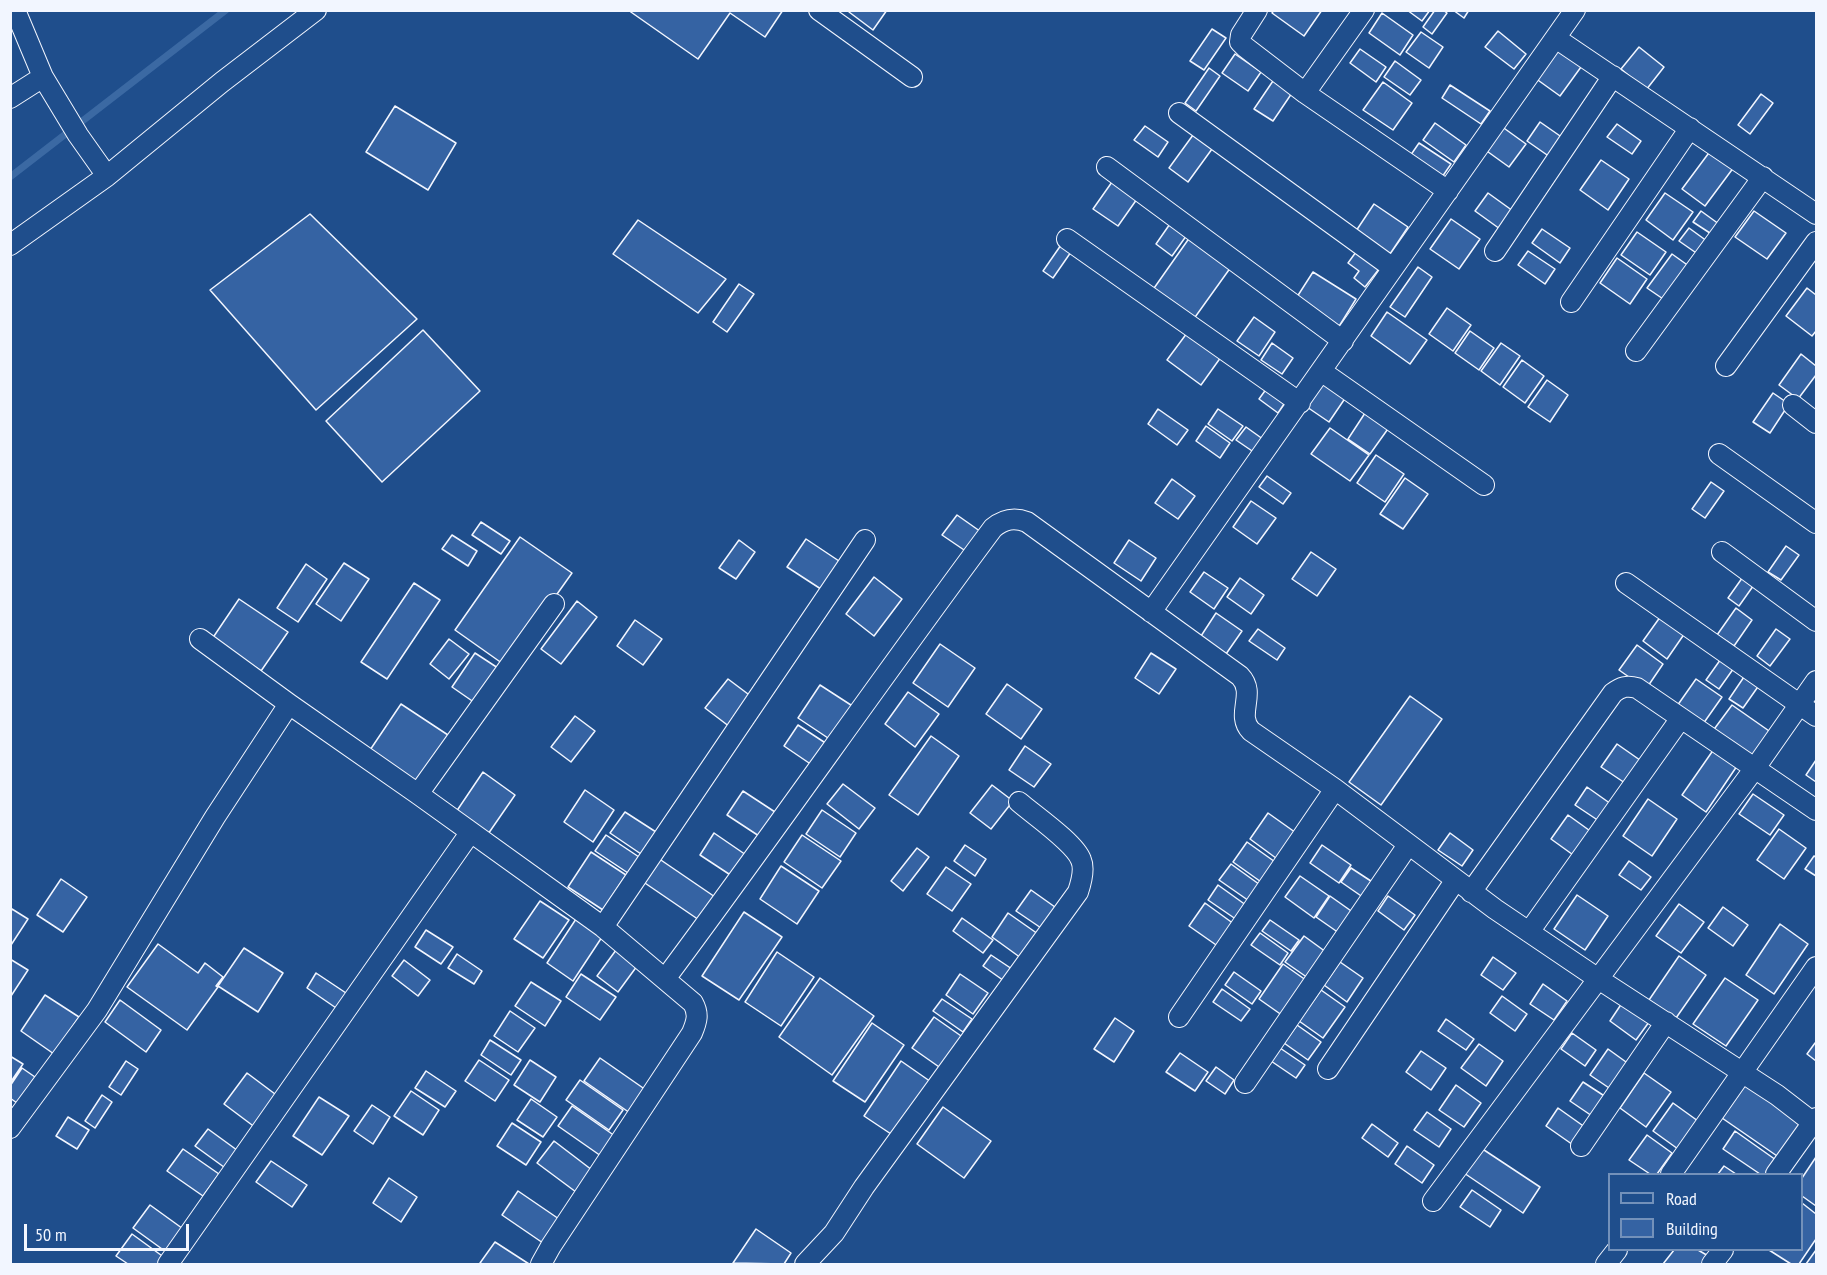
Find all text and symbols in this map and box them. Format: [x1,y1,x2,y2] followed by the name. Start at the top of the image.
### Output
[1608,1173,1803,1251] legend
[1666,1187,1697,1210] text: Road
[27,1212,192,1250] scale bar
[1666,1217,1718,1240] text: Building
[35,1223,67,1246] text: 50 m

